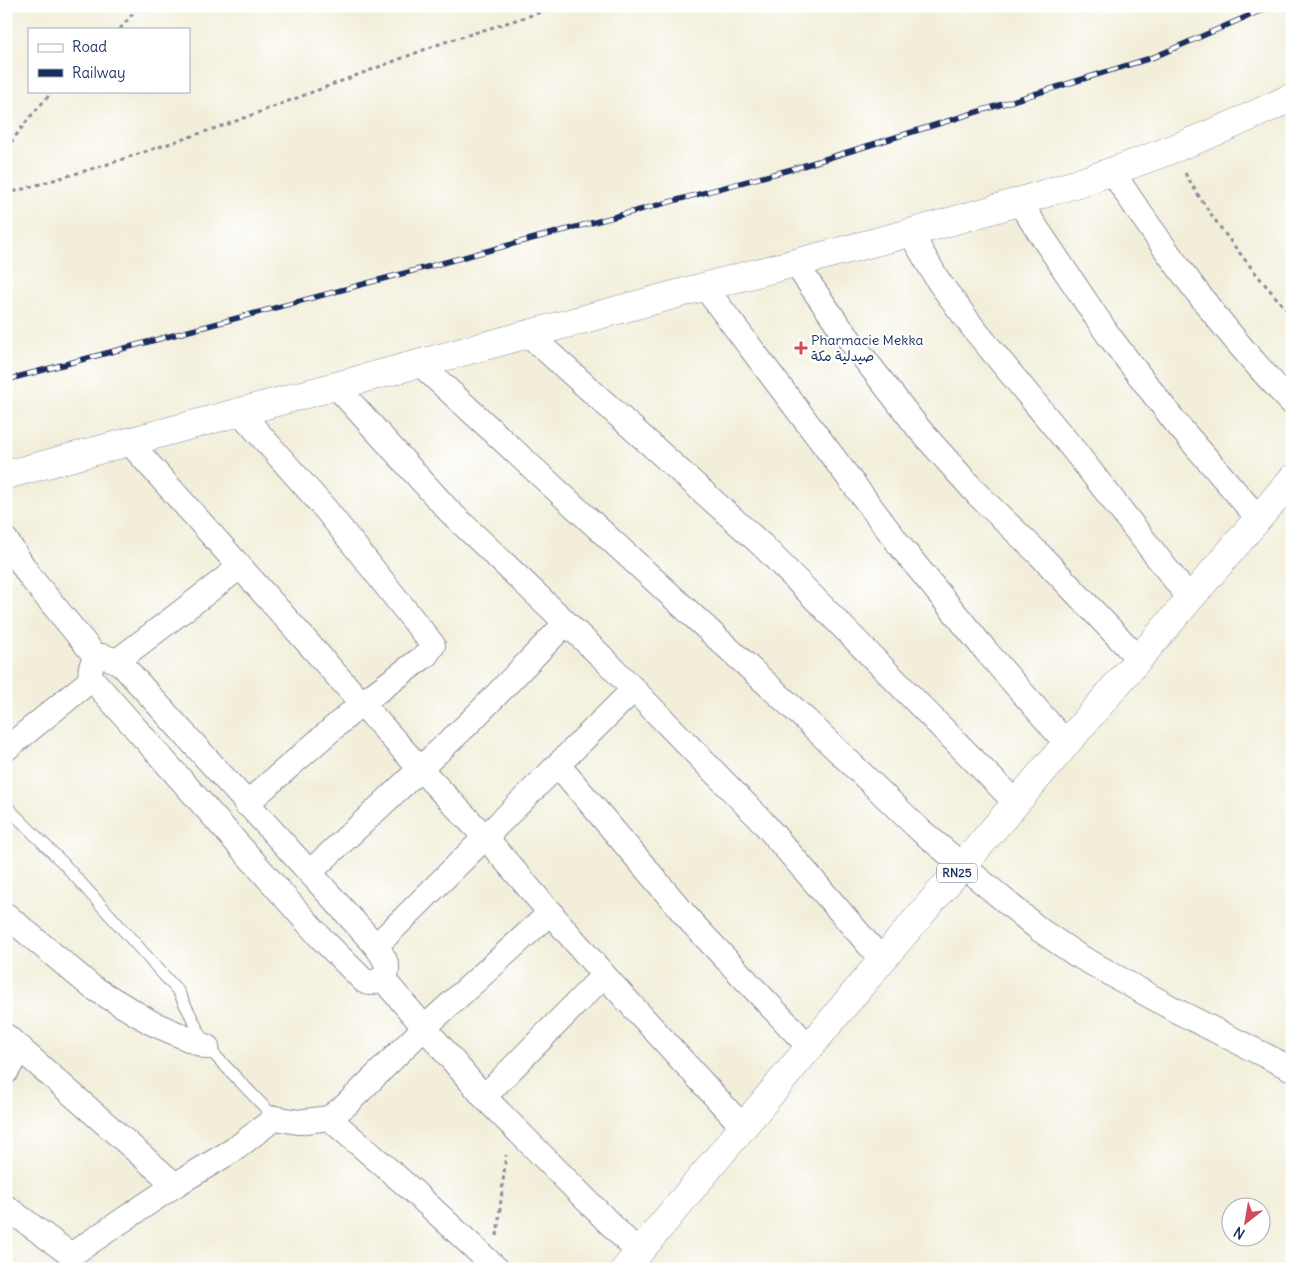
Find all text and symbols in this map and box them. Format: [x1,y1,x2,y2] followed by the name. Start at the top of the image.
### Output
[28,28,190,92] legend
[72,37,107,56] text: Road
[72,63,126,82] text: Railway
[811,331,924,365] place label: Pharmacie Mekka صيدلية مكة
[795,342,807,354] marker: Pharmacie Mekka صيدلية مكة
[937,864,977,882] road number: RN25
[1220,1198,1270,1248] north arrow
[1231,1223,1248,1243] text: N

